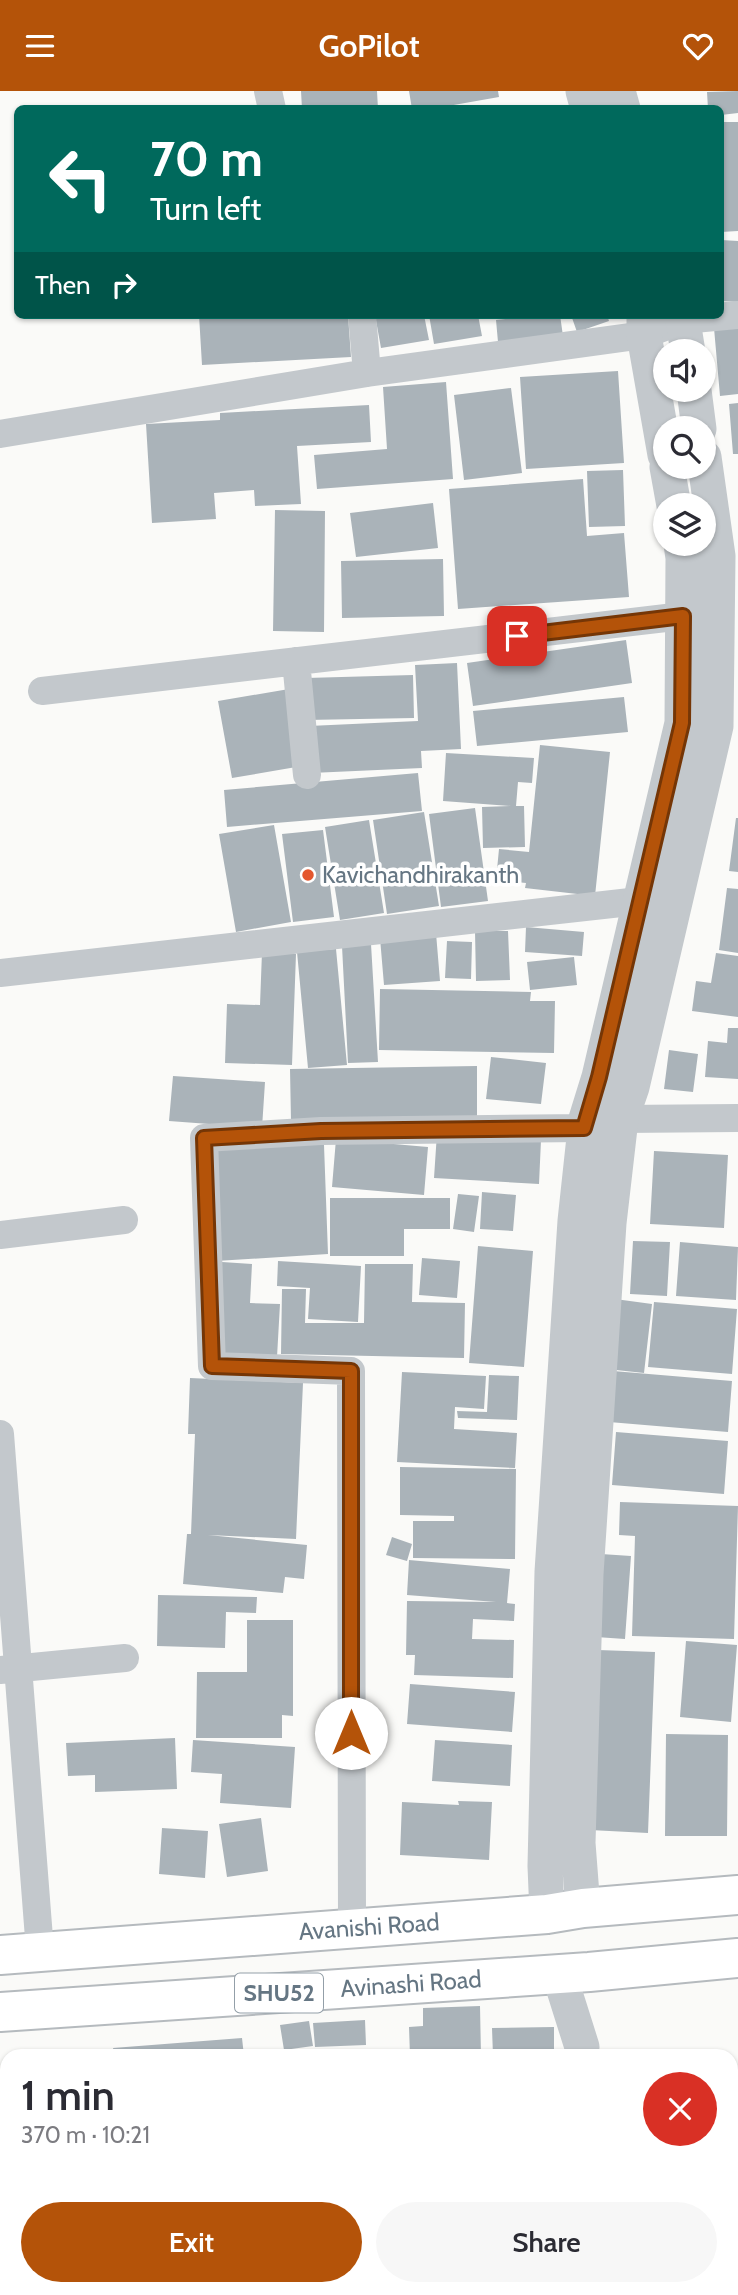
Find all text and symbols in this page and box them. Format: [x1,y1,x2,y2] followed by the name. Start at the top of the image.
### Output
[318,26,420,65] text: GoPilot
[21,27,59,65] icon: menu
[679,27,717,65] icon: heart
[150,129,263,188] text: 70 m
[35,133,126,224] icon: left
[150,189,261,228] text: Turn left
[105,266,143,304] icon: right
[35,269,91,301] text: Then
[653,339,716,556] map controls
[653,339,716,402] button: sound
[653,416,716,479] button: search
[653,493,716,556] button: layers
[487,606,547,666] pin
[498,617,536,655] icon: arrive
[322,860,519,889] place label: Kavichandhirakanth
[300,867,316,883] marker: Kavichandhirakanth
[314,1696,388,1770] position arrow
[298,1907,440,1946] street label: Avanishi Road
[339,1964,482,2003] street label: Avinashi Road
[235,1973,323,2013] road number: SHU52
[21,2069,115,2121] text: 1 min
[643,2072,717,2146] button: close
[21,2121,150,2149] text: 370 m · 10:21
[21,2202,362,2282] button: Exit
[376,2202,717,2282] button: Share

